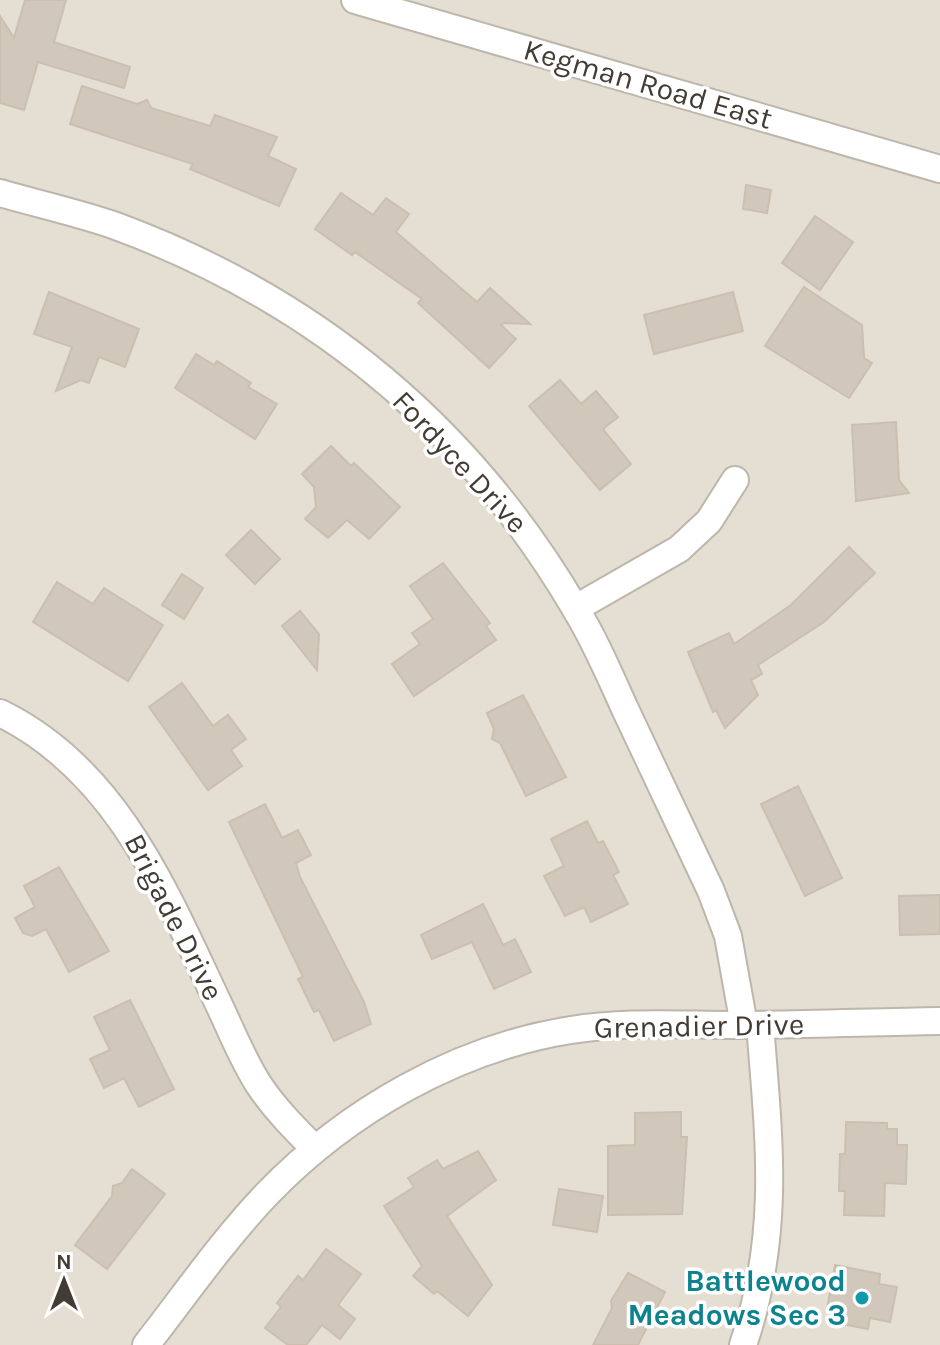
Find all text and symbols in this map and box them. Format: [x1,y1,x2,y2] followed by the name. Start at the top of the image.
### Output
[520,31,776,137] street label: Kegman Road East
[385,383,535,541] street label: Fordyce Drive
[117,828,231,1006] street label: Brigade Drive
[594,1006,804,1046] street label: Grenadier Drive
[24,1241,104,1321] north arrow
[56,1249,72,1275] text: N
[628,1263,846,1333] place label: Battlewood Meadows Sec 3
[853,1289,871,1307] marker: Battlewood Meadows Sec 3

